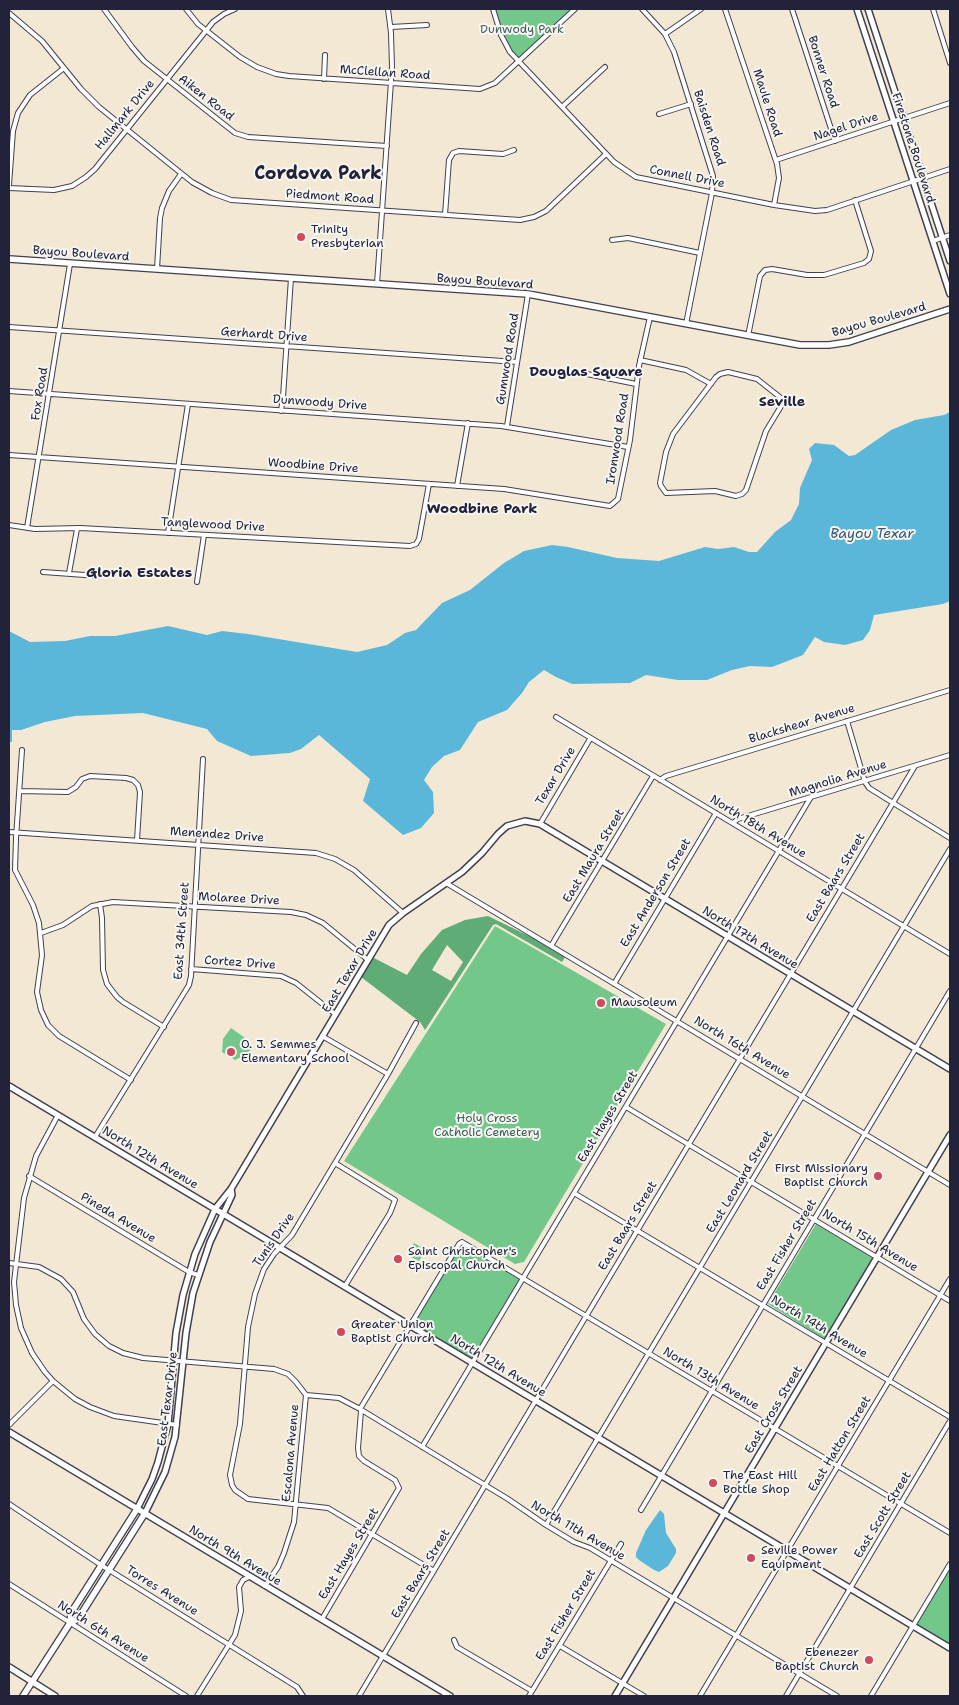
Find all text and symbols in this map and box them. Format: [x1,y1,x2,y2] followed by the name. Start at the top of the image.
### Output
[480,23,564,37] park label: Dunwody Park
[805,34,841,110] street label: Bonner Road
[339,63,431,83] street label: McClellan Road
[749,67,785,139] street label: Maule Road
[175,72,237,124] street label: Aiken Road
[92,77,158,153] street label: Hallmark Drive
[690,88,728,168] street label: Baisden Road
[888,91,938,205] street label: Firestone Boulevard
[812,110,880,144] street label: Nagel Drive
[254,163,382,185] district label: Cordova Park
[648,163,726,191] street label: Connell Drive
[285,187,375,207] street label: Piedmont Road
[311,223,384,251] place label: Trinity Presbyterian
[295,231,307,243] marker: Trinity Presbyterian
[32,243,130,265] street label: Bayou Boulevard
[436,271,534,293] street label: Bayou Boulevard
[830,300,928,340] street label: Bayou Boulevard
[494,312,522,406] street label: Gumwood Road
[220,325,308,345] street label: Gerhardt Drive
[529,364,643,380] district label: Douglas Square
[29,366,51,422] street label: Fox Road
[604,392,632,486] street label: Ironwood Road
[272,393,368,413] street label: Dunwoody Drive
[759,394,805,410] district label: Seville
[267,456,359,476] street label: Woodbine Drive
[427,501,537,517] district label: Woodbine Park
[161,515,265,535] street label: Tanglewood Drive
[830,526,914,542] water label: Bayou Texar
[86,565,192,581] district label: Gloria Estates
[747,701,857,747] street label: Blackshear Avenue
[533,744,579,808] street label: Texar Drive
[787,757,889,801] street label: Magnolia Avenue
[707,792,809,862] street label: North 18th Avenue
[560,806,628,906] street label: East Maura Street
[169,825,265,845] street label: Menendez Drive
[804,831,868,925] street label: East Baars Street
[618,836,694,950] street label: East Anderson Street
[171,882,193,980] street label: East 34th Street
[198,890,280,908] street label: Molaree Drive
[699,904,801,972] street label: North 17th Avenue
[319,927,381,1015] street label: East Texar Drive
[204,953,276,973] street label: Cortez Drive
[611,996,677,1010] place label: Mausoleum
[595,997,607,1009] marker: Mausoleum
[691,1014,793,1082] street label: North 16th Avenue
[241,1038,349,1066] place label: O. J. Semmes Elementary School
[225,1046,237,1058] marker: O. J. Semmes Elementary School
[575,1069,641,1165] street label: East Hayes Street
[434,1112,540,1140] park label: Holy Cross Catholic Cemetery
[99,1124,201,1192] street label: North 12th Avenue
[704,1128,776,1236] street label: East Leonard Street
[775,1162,868,1190] place label: First Missionary Baptist Church
[872,1170,884,1182] marker: First Missionary Baptist Church
[596,1179,660,1273] street label: East Baars Street
[78,1190,158,1246] street label: Pineda Avenue
[754,1197,820,1293] street label: East Fisher Street
[819,1207,921,1275] street label: North 15th Avenue
[250,1210,298,1270] street label: Tunis Drive
[408,1245,517,1273] place label: Saint Christopher's Episcopal Church
[392,1253,404,1265] marker: Saint Christopher's Episcopal Church
[768,1293,870,1361] street label: North 14th Avenue
[351,1318,435,1346] place label: Greater Union Baptist Church
[335,1326,347,1338] marker: Greater Union Baptist Church
[447,1332,549,1400] street label: North 12th Avenue
[660,1345,762,1413] street label: North 13th Avenue
[155,1351,181,1447] street label: East Texar Drive
[742,1364,806,1456] street label: East Cross Street
[806,1393,874,1495] street label: East Hatton Street
[280,1403,302,1503] street label: Escalona Avenue
[723,1469,797,1497] place label: The East Hill Bottle Shop
[851,1469,915,1561] street label: East Scott Street
[707,1477,719,1489] marker: The East Hill Bottle Shop
[528,1498,628,1564] street label: North 11th Avenue
[316,1506,382,1602] street label: East Hayes Street
[186,1523,284,1589] street label: North 9th Avenue
[389,1527,453,1621] street label: East Baars Street
[761,1544,838,1572] place label: Seville Power Equipment
[745,1552,757,1564] marker: Seville Power Equipment
[123,1563,201,1619] street label: Torres Avenue
[533,1567,599,1663] street label: East Fisher Street
[55,1598,151,1666] street label: North 6th Avenue
[775,1646,859,1674] place label: Ebenezer Baptist Church
[863,1654,875,1666] marker: Ebenezer Baptist Church

